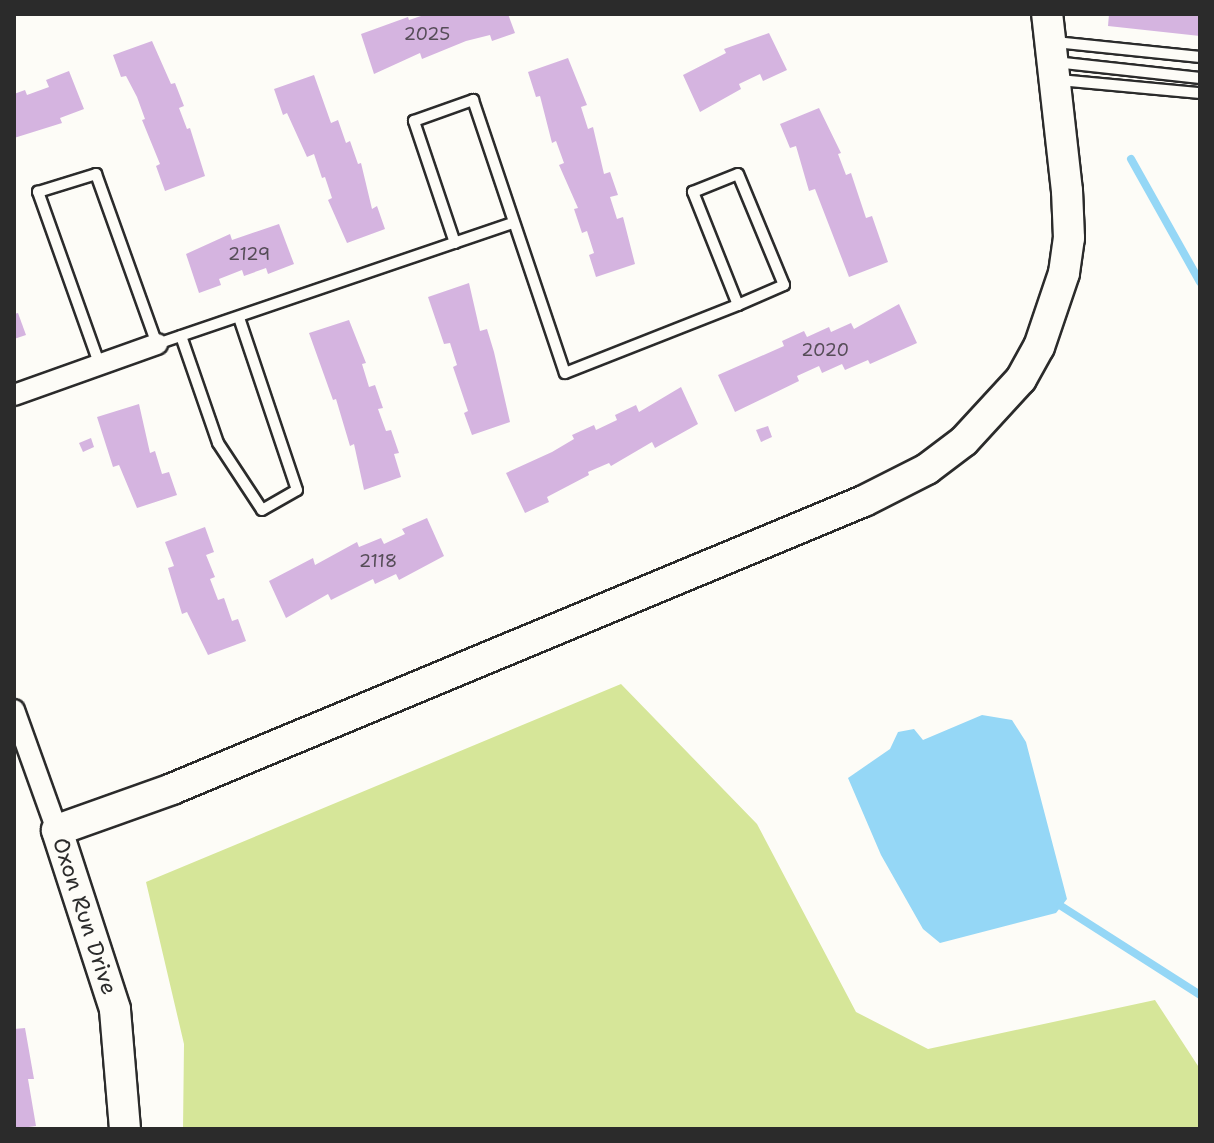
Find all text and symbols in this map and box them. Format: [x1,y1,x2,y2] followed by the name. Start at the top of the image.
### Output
[404,23,450,45] house number: 2025
[228,243,270,265] house number: 2129
[801,339,849,361] house number: 2020
[359,550,397,572] house number: 2118
[47,834,123,998] street label: Oxon Run Drive

